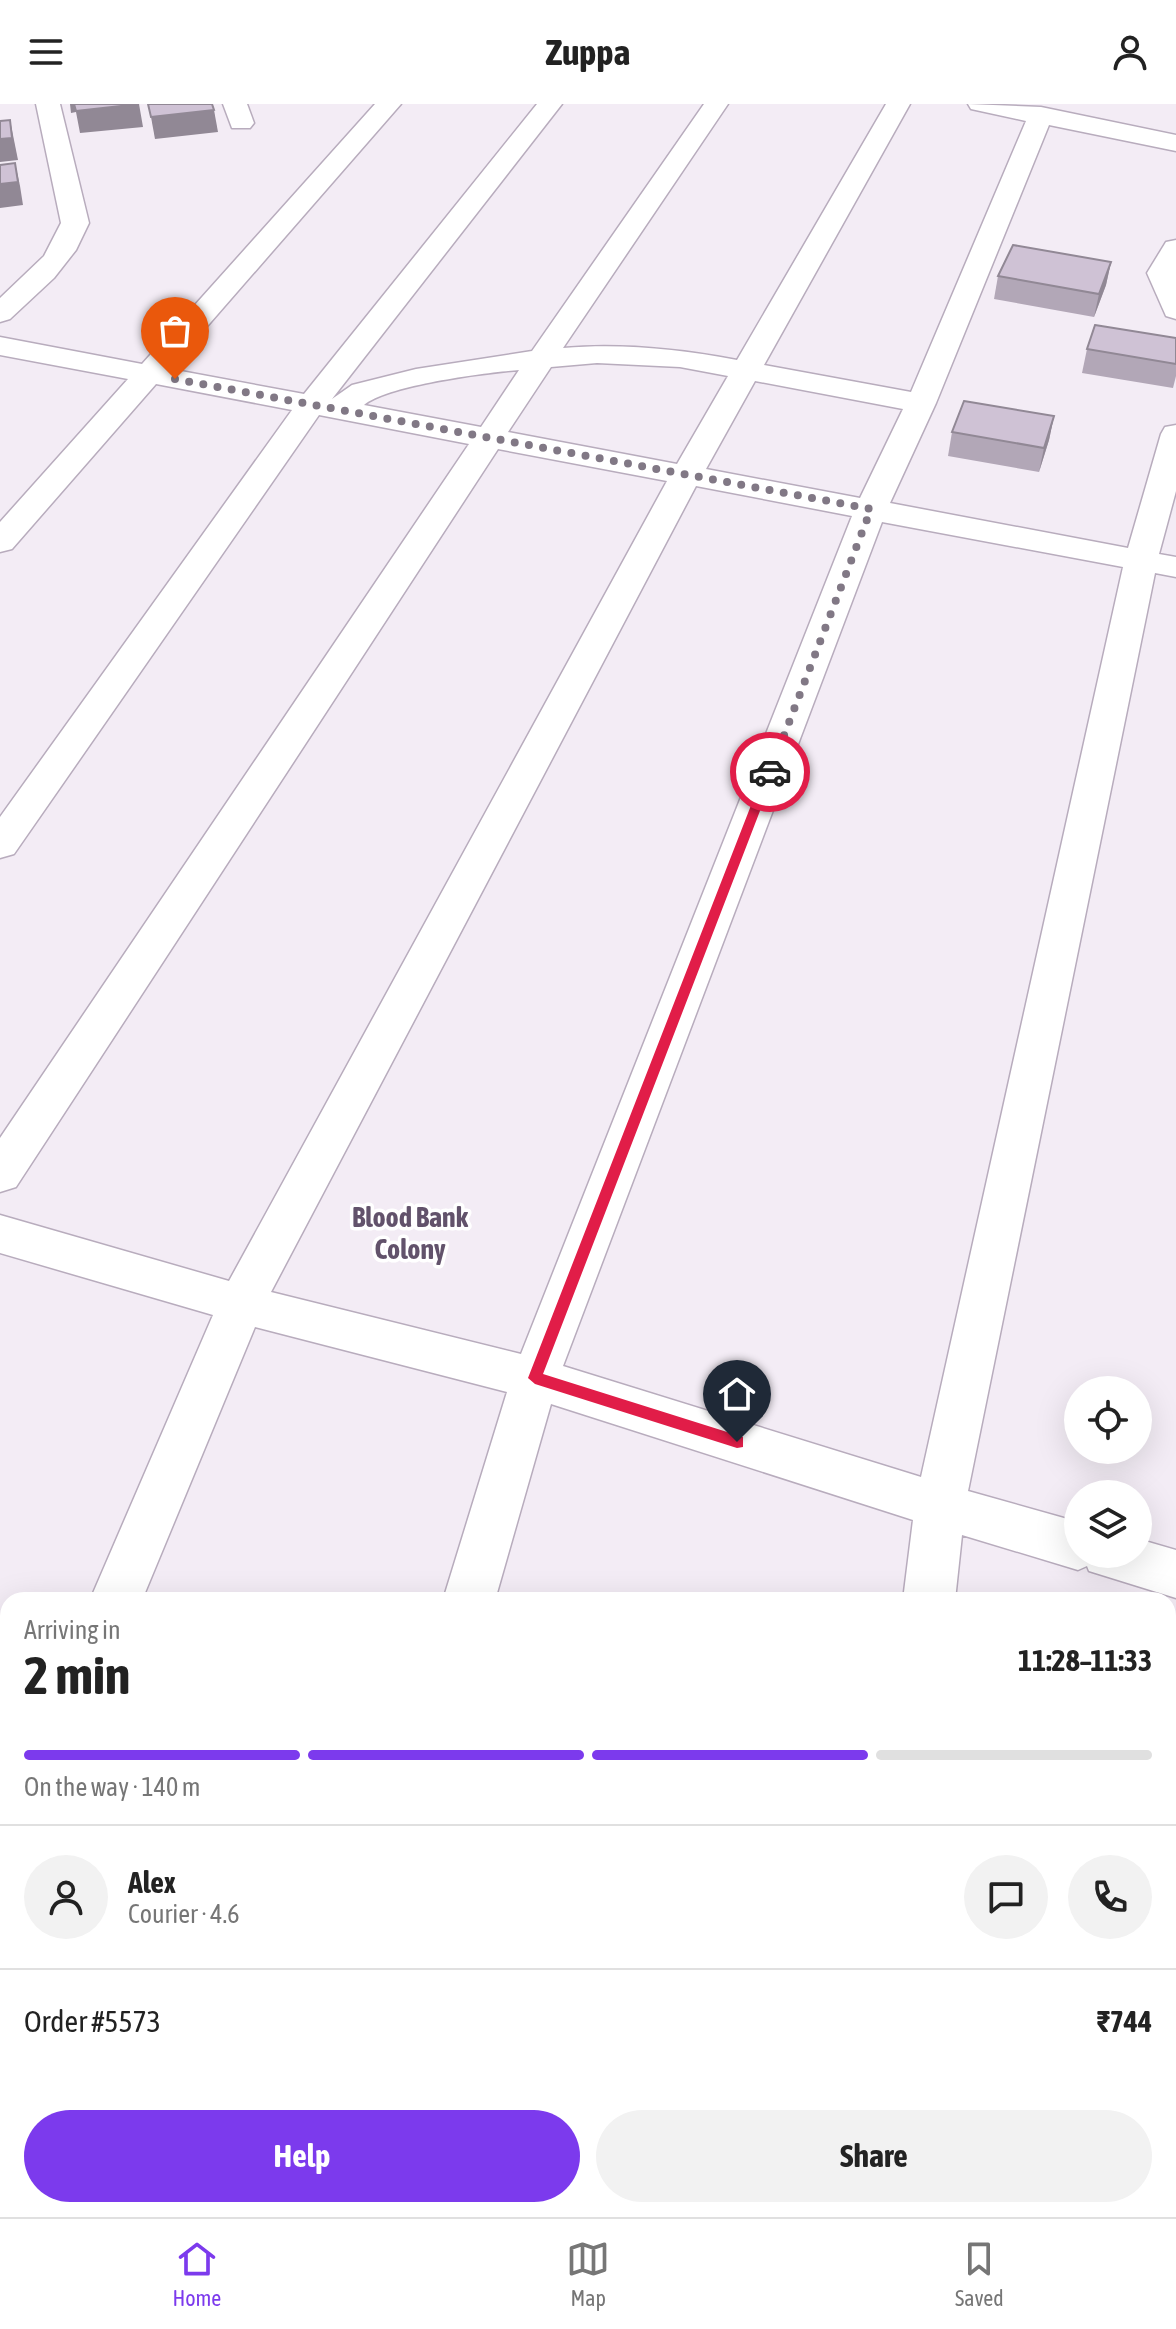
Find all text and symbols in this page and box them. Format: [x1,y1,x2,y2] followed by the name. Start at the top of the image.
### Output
[24,30,68,74] icon: menu
[1108,30,1152,74] icon: person
[546,31,630,73] text: Zuppa
[141,297,209,379] pin
[153,309,197,353] icon: bag
[730,732,810,812] courier
[748,750,792,794] icon: car
[352,1201,469,1265] district label: Blood Bank Colony
[703,1360,771,1442] pin
[715,1372,759,1416] icon: home
[1064,1376,1152,1568] map controls
[1064,1376,1152,1464] button: locate
[1064,1480,1152,1568] button: layers
[24,1615,121,1645] text: Arriving in
[1018,1643,1152,1677] text: 11:28–11:33
[24,1645,130,1705] text: 2 min
[24,1772,201,1802] text: On the way · 140 m
[24,1855,108,1939] button: person
[964,1855,1048,1939] button: chat
[1068,1855,1152,1939] button: phone
[128,1865,176,1899] text: Alex
[128,1899,239,1929] text: Courier · 4.6
[24,2004,161,2038] text: Order #5573
[1097,2004,1152,2038] text: ₹744
[24,2110,580,2202] button: Help
[596,2110,1152,2202] button: Share
[172,2237,221,2311] tab: Home
[566,2237,610,2311] tab: Map
[955,2237,1004,2311] tab: Saved

